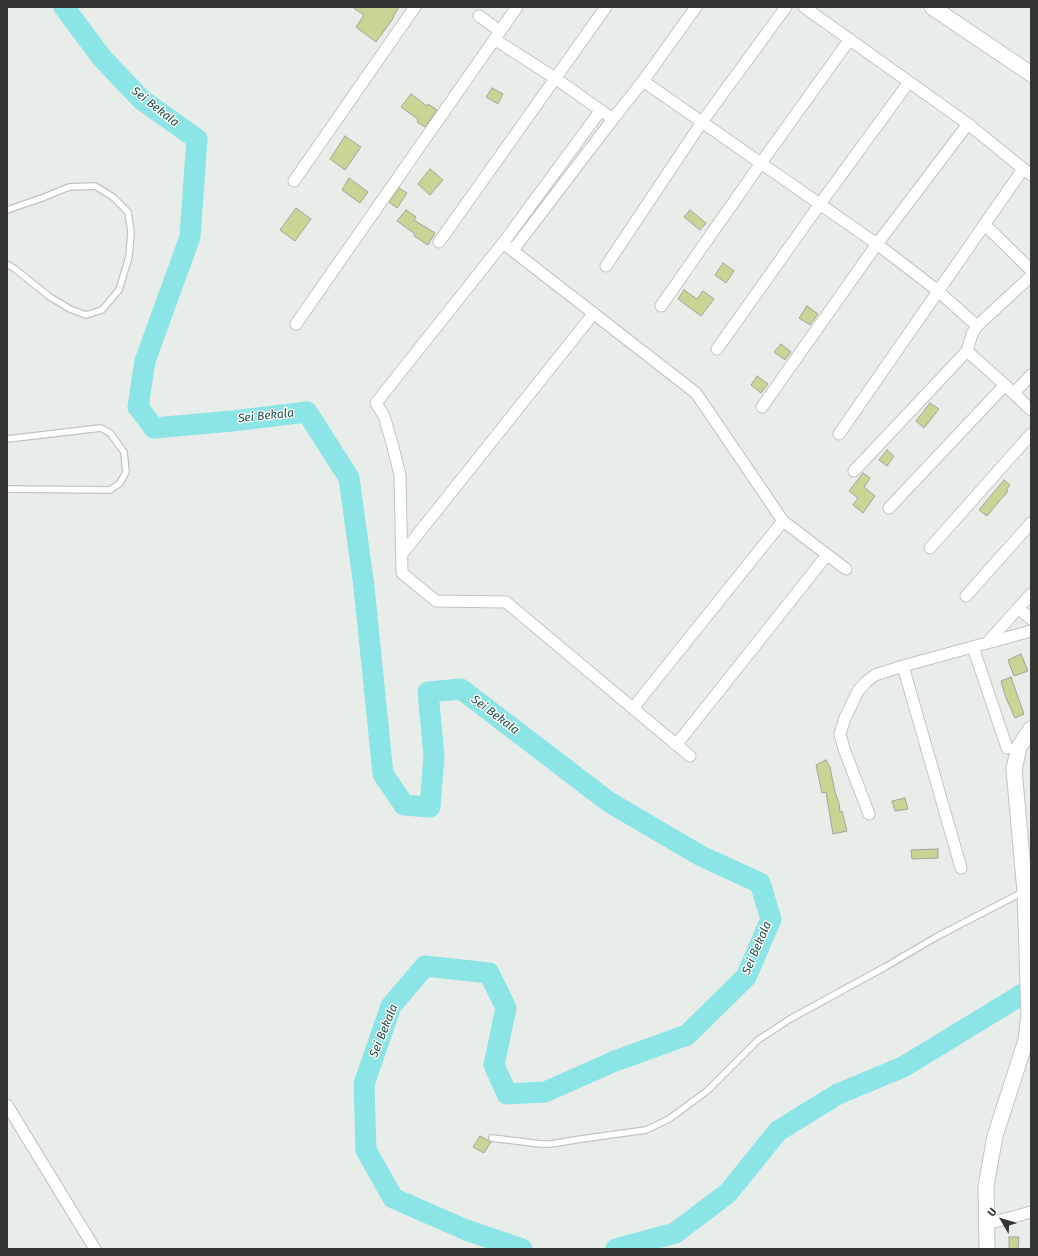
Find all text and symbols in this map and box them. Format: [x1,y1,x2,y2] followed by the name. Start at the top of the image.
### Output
[128,84,182,130] water label: Sei Bekala
[237,406,295,426] water label: Sei Bekala
[468,692,522,738] water label: Sei Bekala
[739,919,775,977] water label: Sei Bekala
[367,1002,401,1060] water label: Sei Bekala
[982,1200,1022,1240] north arrow
[985,1205,999,1219] text: U

